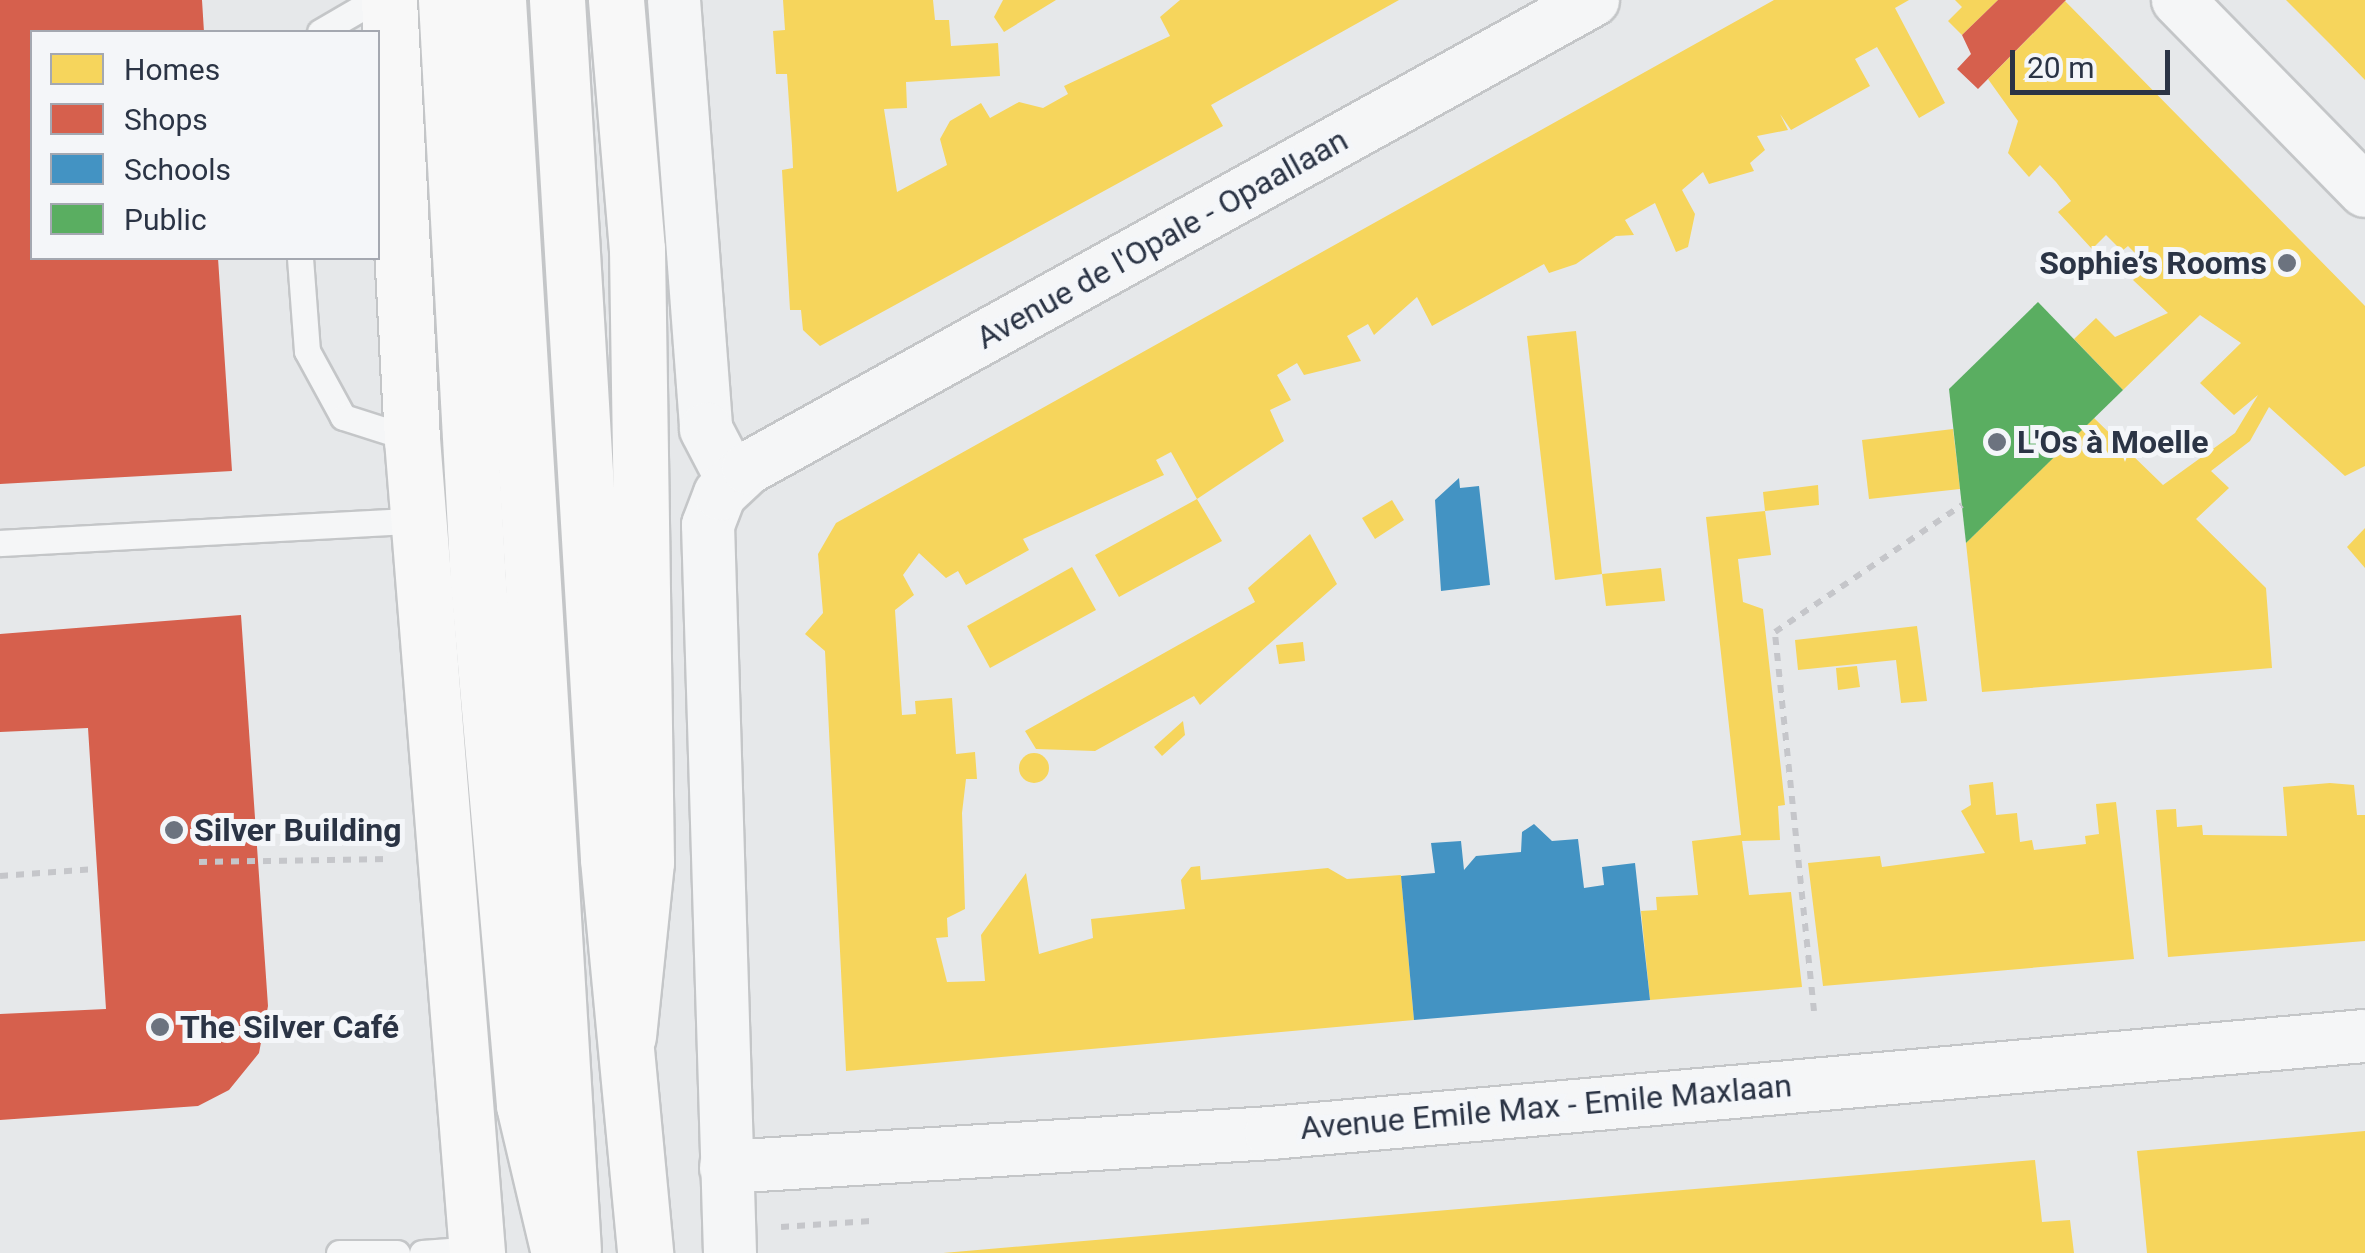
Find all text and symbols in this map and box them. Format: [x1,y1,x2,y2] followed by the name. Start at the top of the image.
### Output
[30,30,380,260] legend
[2015,30,2175,92] scale bar
[2027,50,2094,85] text: 20 m
[124,52,220,87] text: Homes
[124,102,208,137] text: Shops
[970,121,1354,357] street label: Avenue de l'Opale - Opaallaan
[124,152,231,187] text: Schools
[124,202,207,237] text: Public
[2039,244,2267,282] place label: Sophie’s Rooms
[2276,252,2298,274] marker: Sophie’s Rooms
[2017,423,2209,461] place label: L'Os à Moelle
[1986,431,2008,453] marker: L'Os à Moelle
[194,811,402,849] place label: Silver Building
[163,819,185,841] marker: Silver Building
[180,1008,399,1046] place label: The Silver Café
[149,1016,171,1038] marker: The Silver Café
[1299,1066,1793,1148] street label: Avenue Emile Max - Emile Maxlaan

